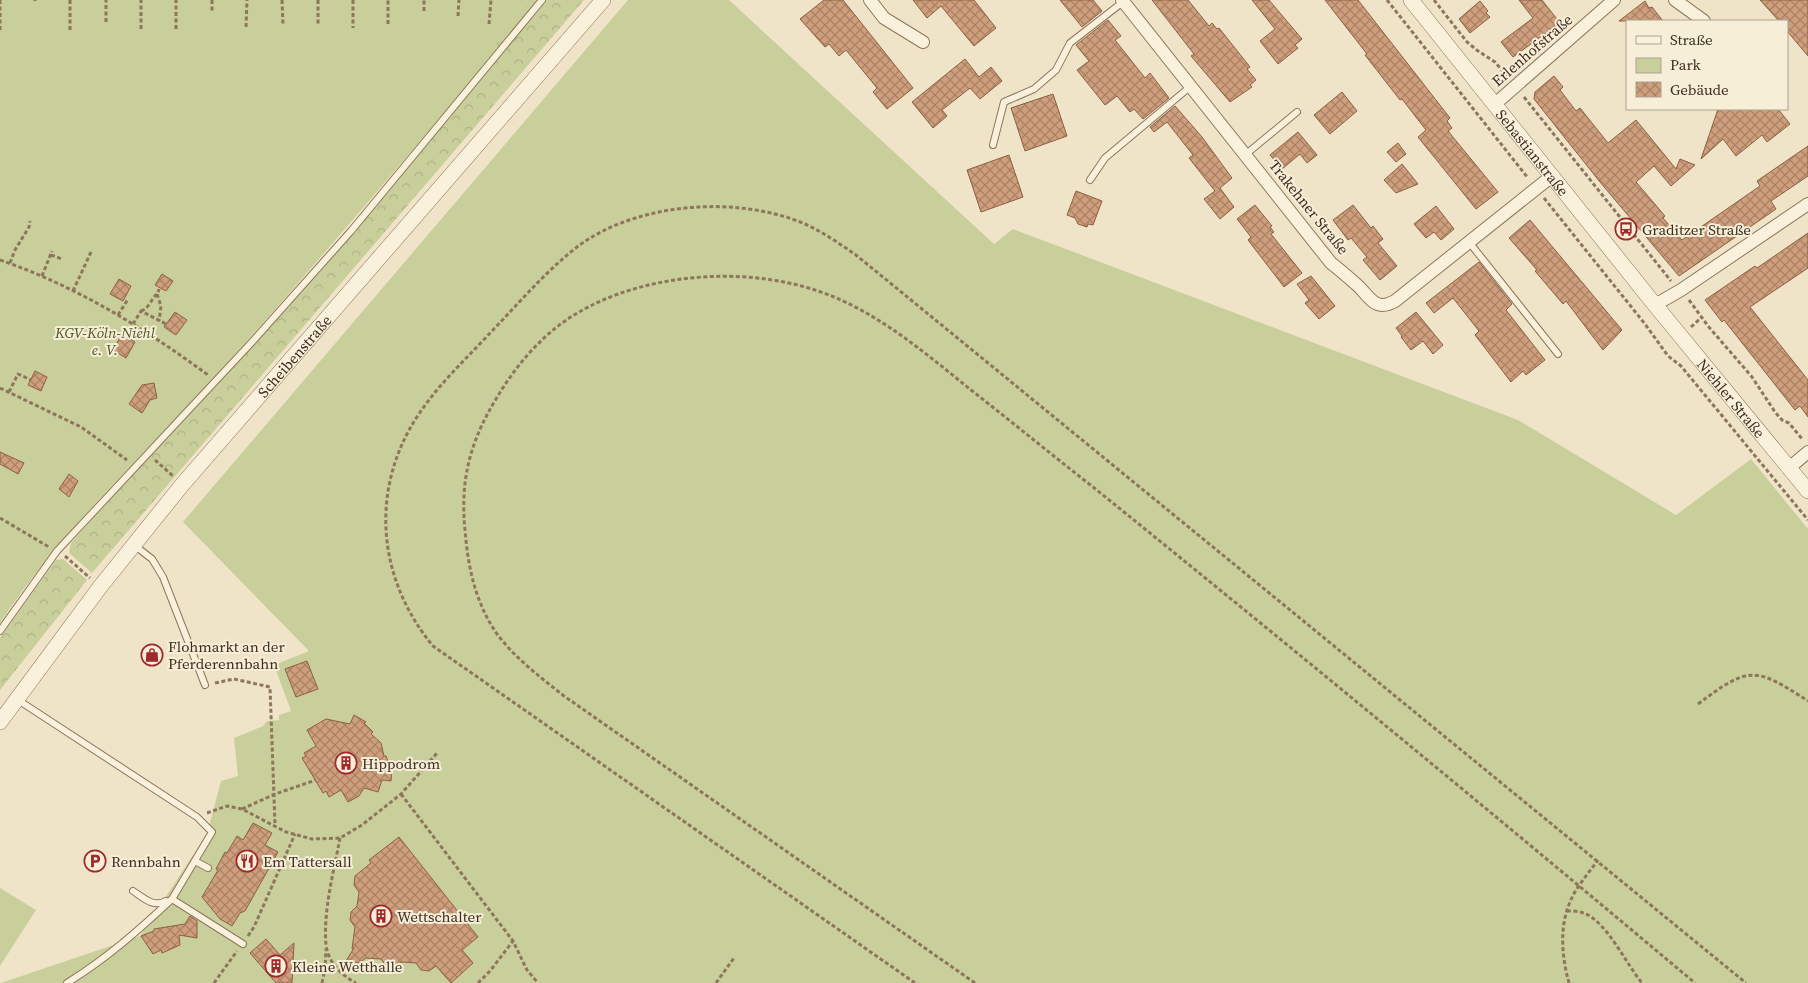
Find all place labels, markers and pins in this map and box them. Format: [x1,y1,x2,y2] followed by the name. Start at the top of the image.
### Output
[1614,217,1638,241] bus stop icon: Graditzer Straße
[1642,219,1751,240] place label: Graditzer Straße
[168,636,285,674] place label: Flohmarkt an der Pferderennbahn
[140,643,164,667] shop icon: Flohmarkt an der Pferderennbahn
[334,751,358,775] building icon: Hippodrom
[362,753,441,774] place label: Hippodrom
[83,849,107,873] parking icon: Rennbahn
[235,849,259,873] restaurant icon: Em Tattersall
[111,851,181,872] place label: Rennbahn
[263,851,352,872] place label: Em Tattersall
[369,904,393,928] building icon: Wettschalter
[397,906,482,927] place label: Wettschalter
[264,954,288,978] building icon: Kleine Wetthalle
[292,956,403,977] place label: Kleine Wetthalle

